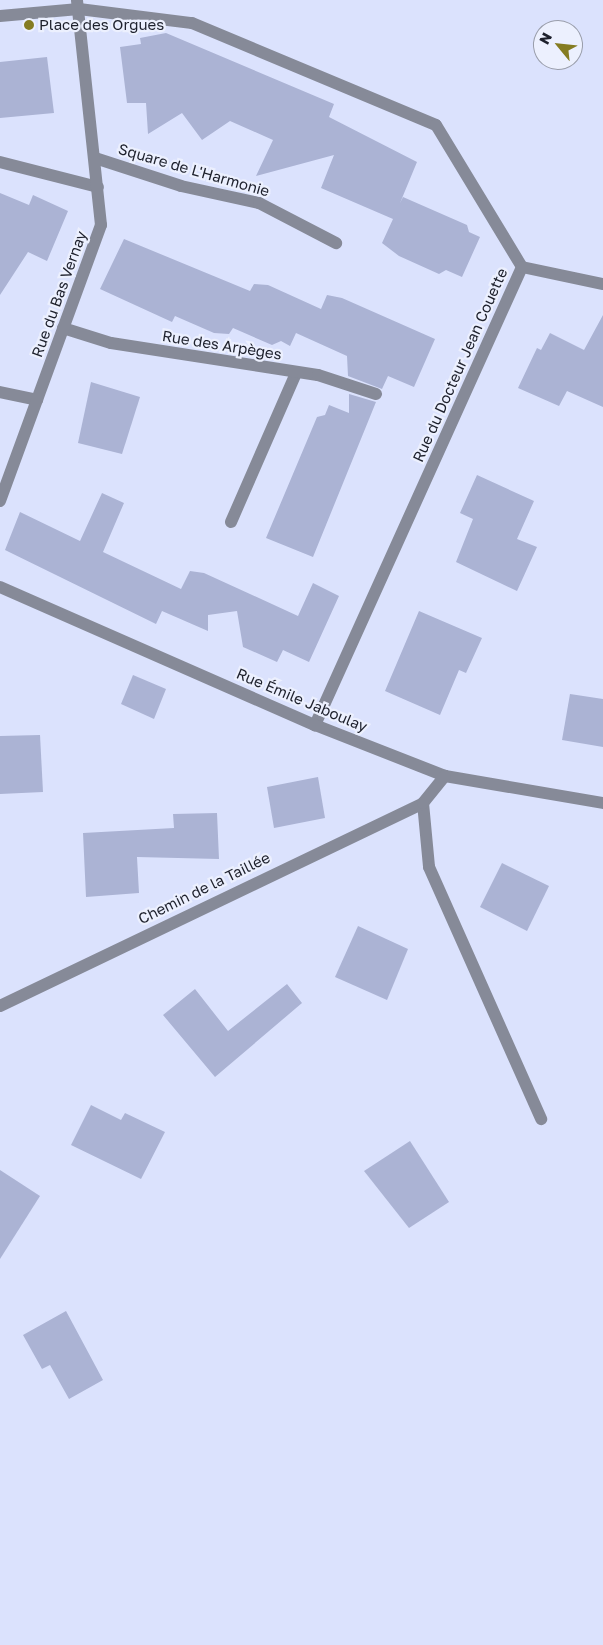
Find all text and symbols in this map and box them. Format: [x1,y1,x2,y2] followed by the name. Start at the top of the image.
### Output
[39,16,164,34] place label: Place des Orgues
[23,19,35,31] marker: Place des Orgues
[533,20,583,70] north arrow
[535,30,555,47] text: N
[116,140,272,200] street label: Square de L'Harmonie
[28,228,90,360] street label: Rue du Bas Vernay
[409,265,511,465] street label: Rue du Docteur Jean Couette
[161,327,283,363] street label: Rue des Arpèges
[234,664,370,736] street label: Rue Émile Jaboulay
[135,848,273,928] street label: Chemin de la Taillée

